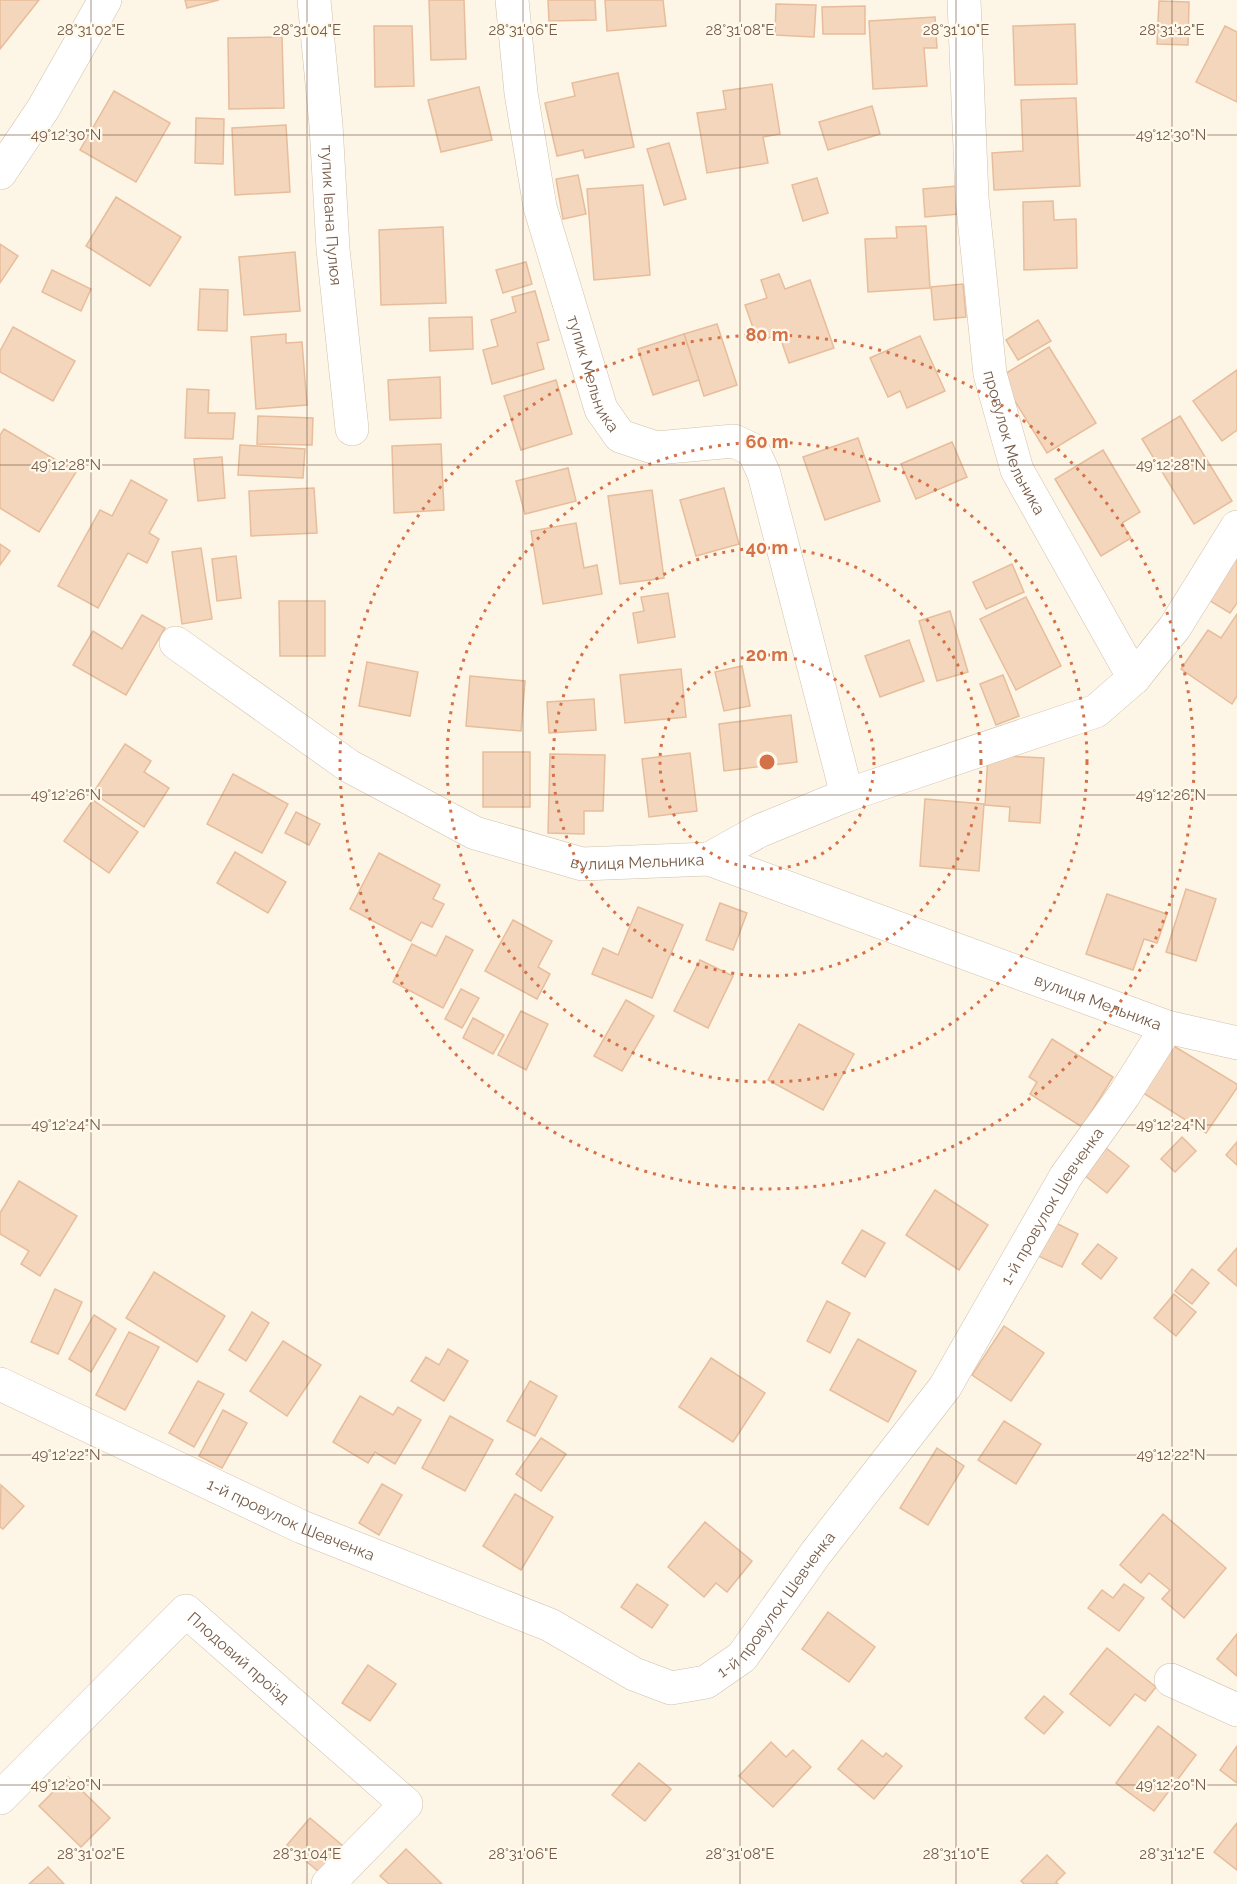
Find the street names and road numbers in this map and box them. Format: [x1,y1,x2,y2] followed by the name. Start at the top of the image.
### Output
[318,144,346,286] street label: тупик Івана Пулюя
[564,313,624,435] street label: тупик Мельника
[980,368,1050,518] street label: провулок Мельника
[569,850,705,874] street label: вулиця Мельника
[1032,970,1164,1034] street label: вулиця Мельника
[996,1124,1107,1288] street label: 1-й провулок Шевченка
[204,1474,377,1564] street label: 1-й провулок Шевченка
[713,1527,839,1681] street label: 1-й провулок Шевченка
[184,1608,294,1707] street label: Плодовий проїзд

